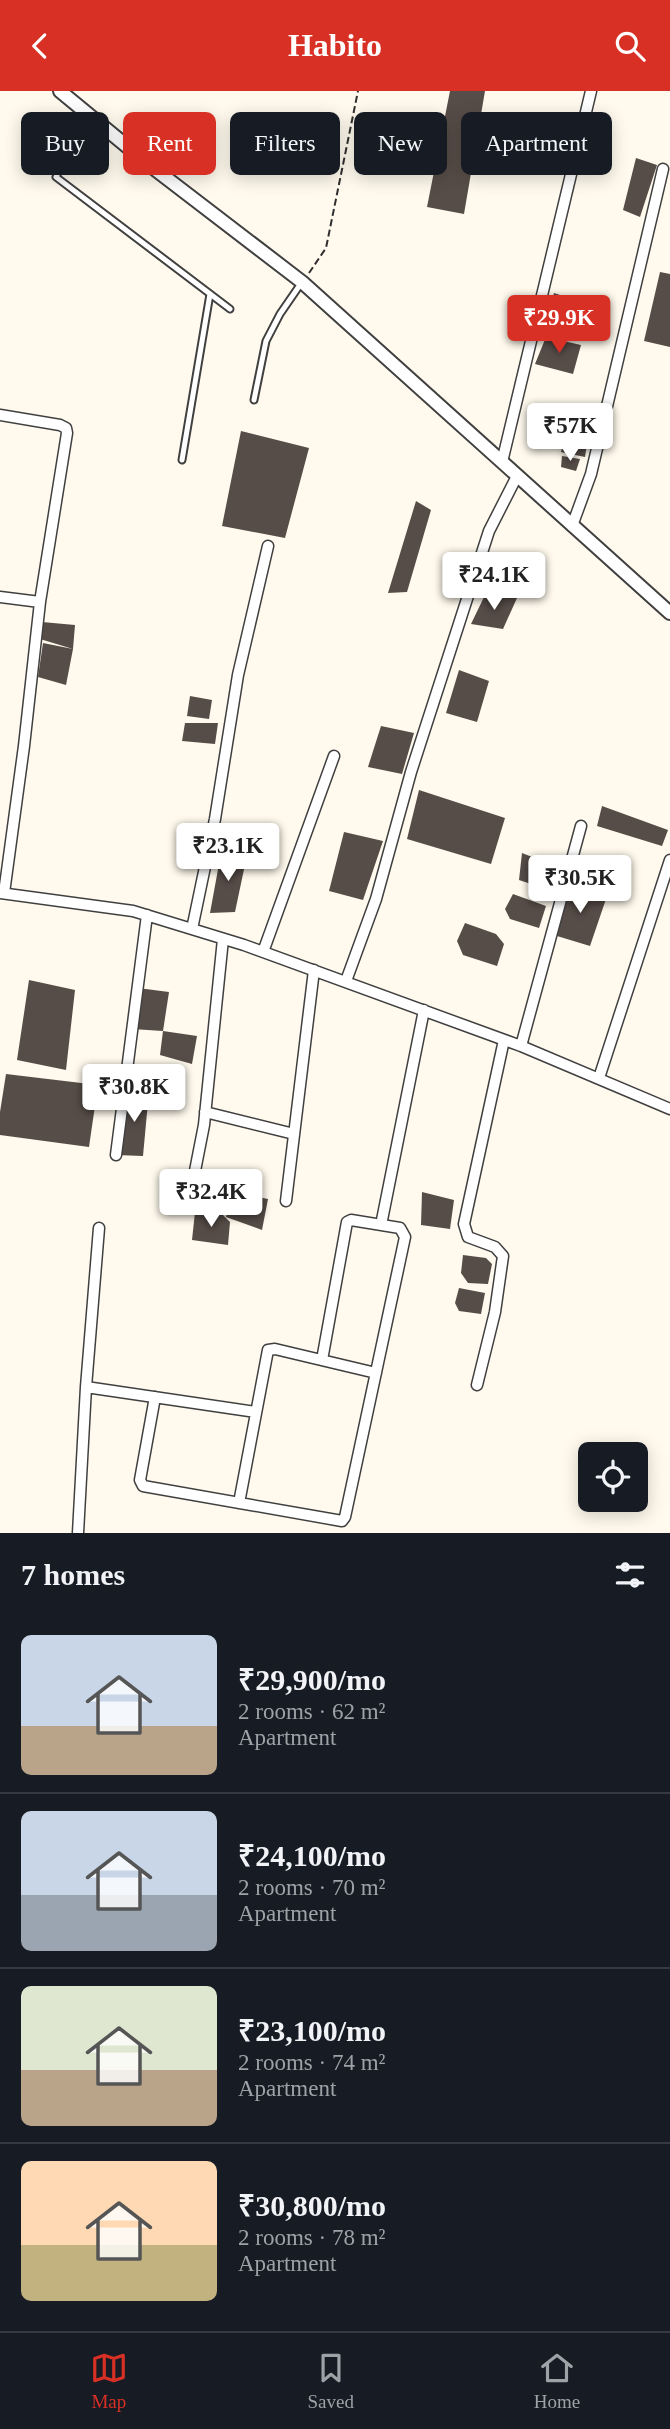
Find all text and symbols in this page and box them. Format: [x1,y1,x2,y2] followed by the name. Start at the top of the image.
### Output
[21,27,59,65] icon: back
[288,27,382,63] text: Habito
[611,27,649,65] icon: search
[21,112,109,175] chip: Buy
[123,112,216,175] chip: Rent
[230,112,340,175] chip: Filters
[354,112,447,175] chip: New
[461,112,612,175] chip: Apartment
[502,295,616,355] pin: ₹29.9K
[523,305,595,330] text: ₹29.9K
[529,403,611,463] pin: ₹57K
[543,413,597,438] text: ₹57K
[437,553,551,612] pin: ₹24.1K
[458,562,530,587] text: ₹24.1K
[171,823,285,883] pin: ₹23.1K
[192,833,264,858] text: ₹23.1K
[523,855,637,915] pin: ₹30.5K
[544,865,616,890] text: ₹30.5K
[77,1065,191,1124] pin: ₹30.8K
[98,1074,170,1099] text: ₹30.8K
[154,1169,268,1229] pin: ₹32.4K
[175,1179,247,1204] text: ₹32.4K
[578,1442,648,1512] map controls
[578,1442,648,1512] button: locate
[611,1556,649,1594] icon: filters
[21,1558,125,1591] text: 7 homes
[77,1663,161,1747] icon: home
[238,1663,386,1696] text: ₹29,900/mo
[238,1699,385,1724] text: 2 rooms · 62 m²
[238,1725,336,1750] text: Apartment
[77,1839,161,1923] icon: home
[238,1839,386,1872] text: ₹24,100/mo
[238,1875,385,1900] text: 2 rooms · 70 m²
[238,1901,336,1926] text: Apartment
[77,2014,161,2098] icon: home
[238,2014,386,2047] text: ₹23,100/mo
[238,2050,385,2075] text: 2 rooms · 74 m²
[238,2076,336,2101] text: Apartment
[77,2189,161,2273] icon: home
[238,2189,386,2222] text: ₹30,800/mo
[238,2225,385,2250] text: 2 rooms · 78 m²
[238,2251,336,2276] text: Apartment
[90,2349,128,2413] tab: Map
[308,2349,354,2413] tab: Saved
[534,2349,580,2413] tab: Home

